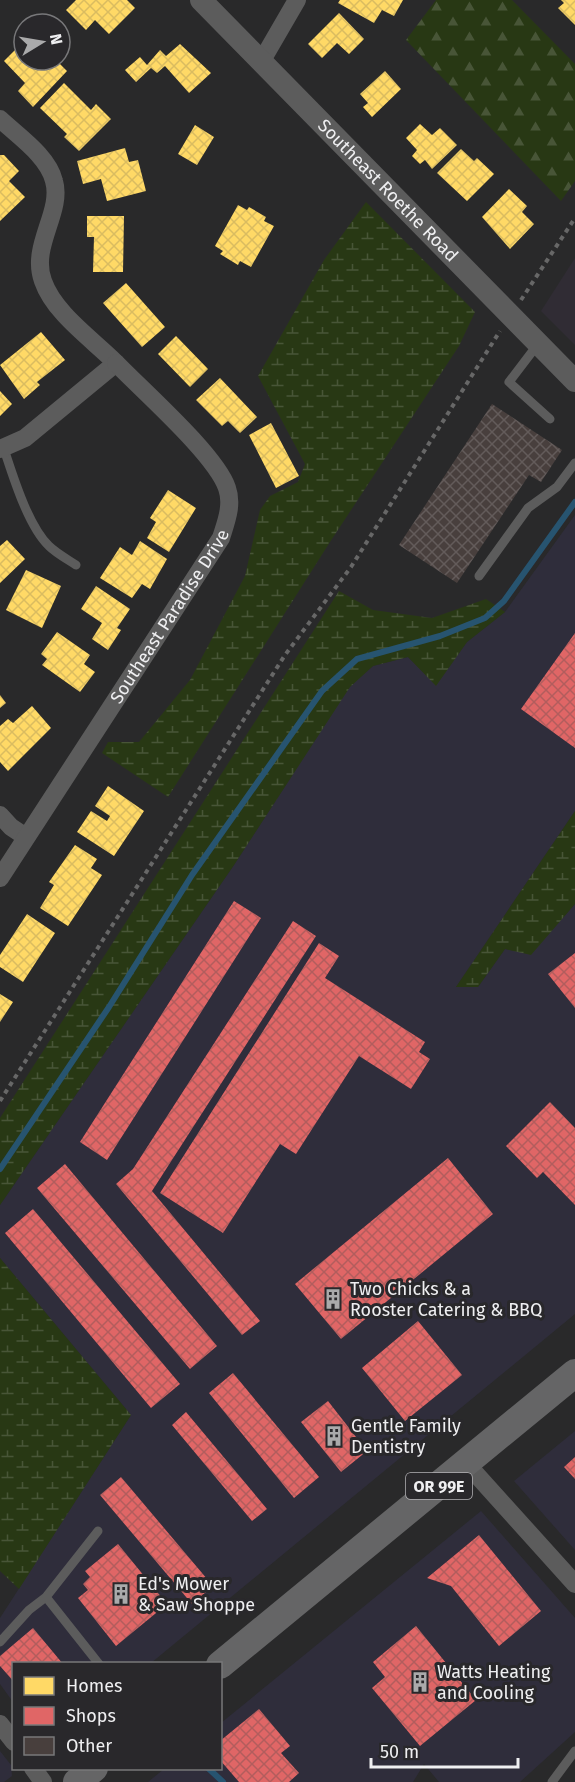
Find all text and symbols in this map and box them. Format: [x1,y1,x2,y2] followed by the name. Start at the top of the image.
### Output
[12,12,72,72] north arrow
[46,32,67,46] text: N
[313,115,463,266] street label: Southeast Roethe Road
[105,527,234,708] street label: Southeast Paradise Drive
[350,1278,542,1321] place label: Two Chicks & a Rooster Catering & BBQ
[321,1287,345,1311] building icon: Two Chicks & a Rooster Catering & BBQ
[351,1415,461,1458] place label: Gentle Family Dentistry
[322,1424,346,1448] building icon: Gentle Family Dentistry
[406,1473,472,1499] road number: OR 99E
[138,1573,255,1616] place label: Ed's Mower & Saw Shoppe
[109,1582,133,1606] building icon: Ed's Mower & Saw Shoppe
[437,1661,551,1704] place label: Watts Heating and Cooling
[12,1662,222,1770] legend
[408,1670,432,1694] building icon: Watts Heating and Cooling
[66,1675,122,1697] text: Homes
[66,1705,116,1727] text: Shops
[371,1731,518,1769] scale bar
[66,1735,112,1757] text: Other
[380,1741,419,1763] text: 50 m

